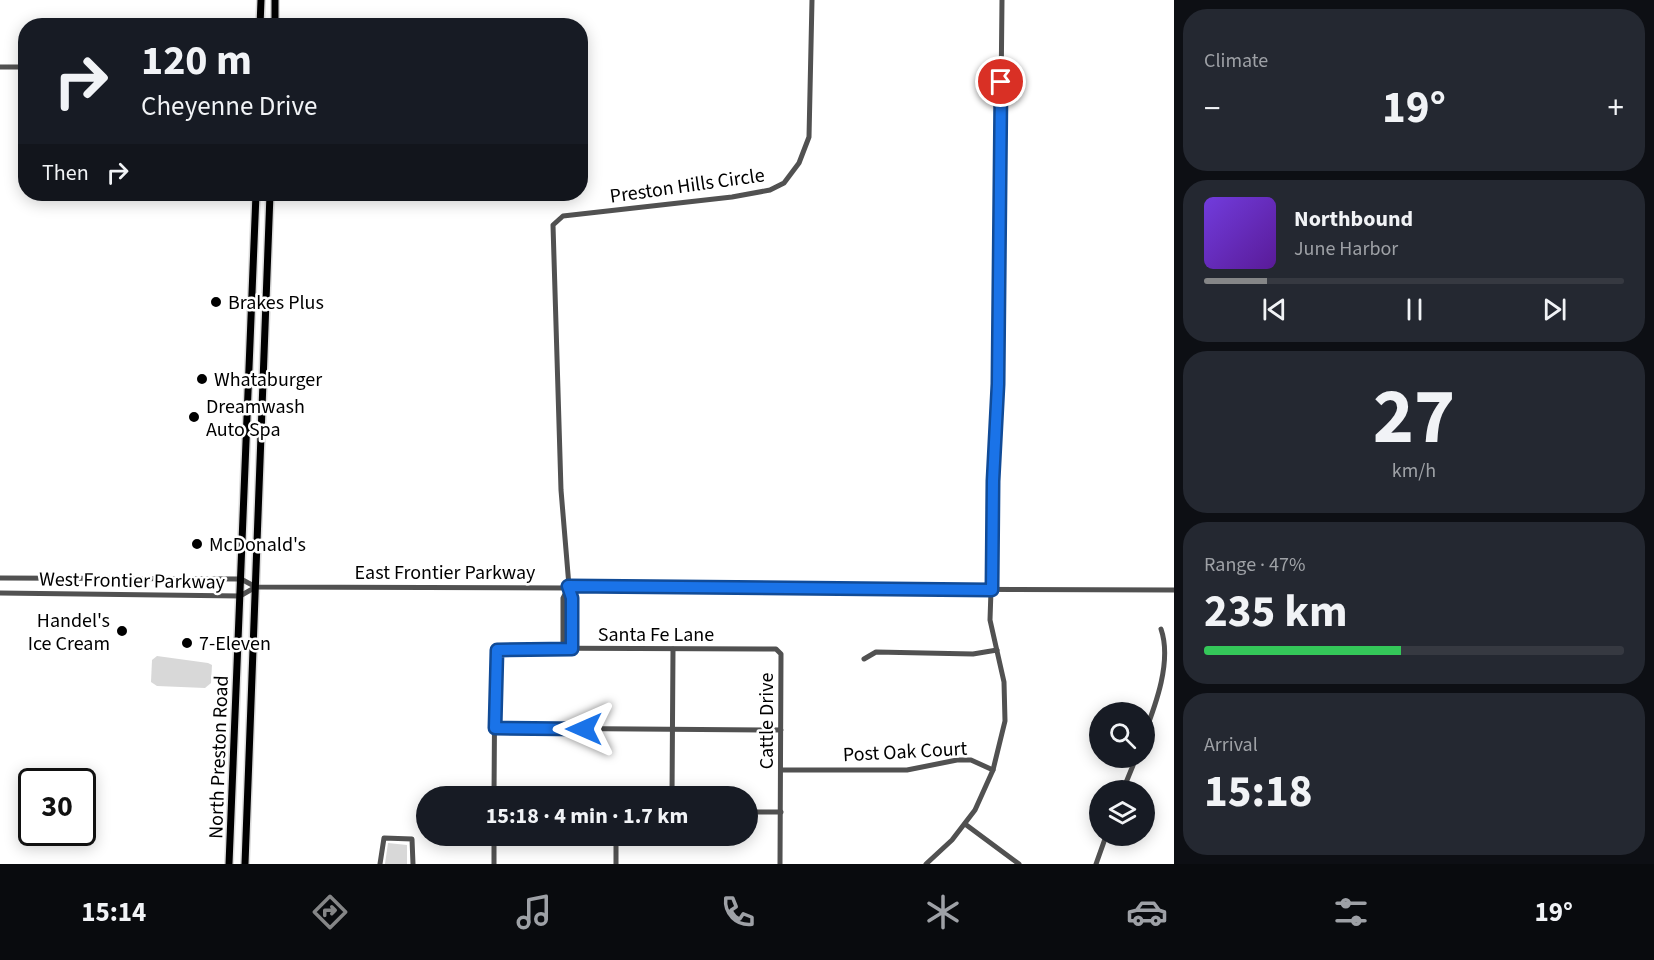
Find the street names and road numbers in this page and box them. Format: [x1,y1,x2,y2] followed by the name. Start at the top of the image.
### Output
[608,161,766,211] street label: Preston Hills Circle
[355,559,536,587] street label: East Frontier Parkway
[39,565,226,597] street label: West Frontier Parkway
[598,621,714,649] street label: Santa Fe Lane
[753,673,781,769] street label: Cattle Drive
[202,675,236,839] street label: North Preston Road
[842,735,968,769] street label: Post Oak Court

